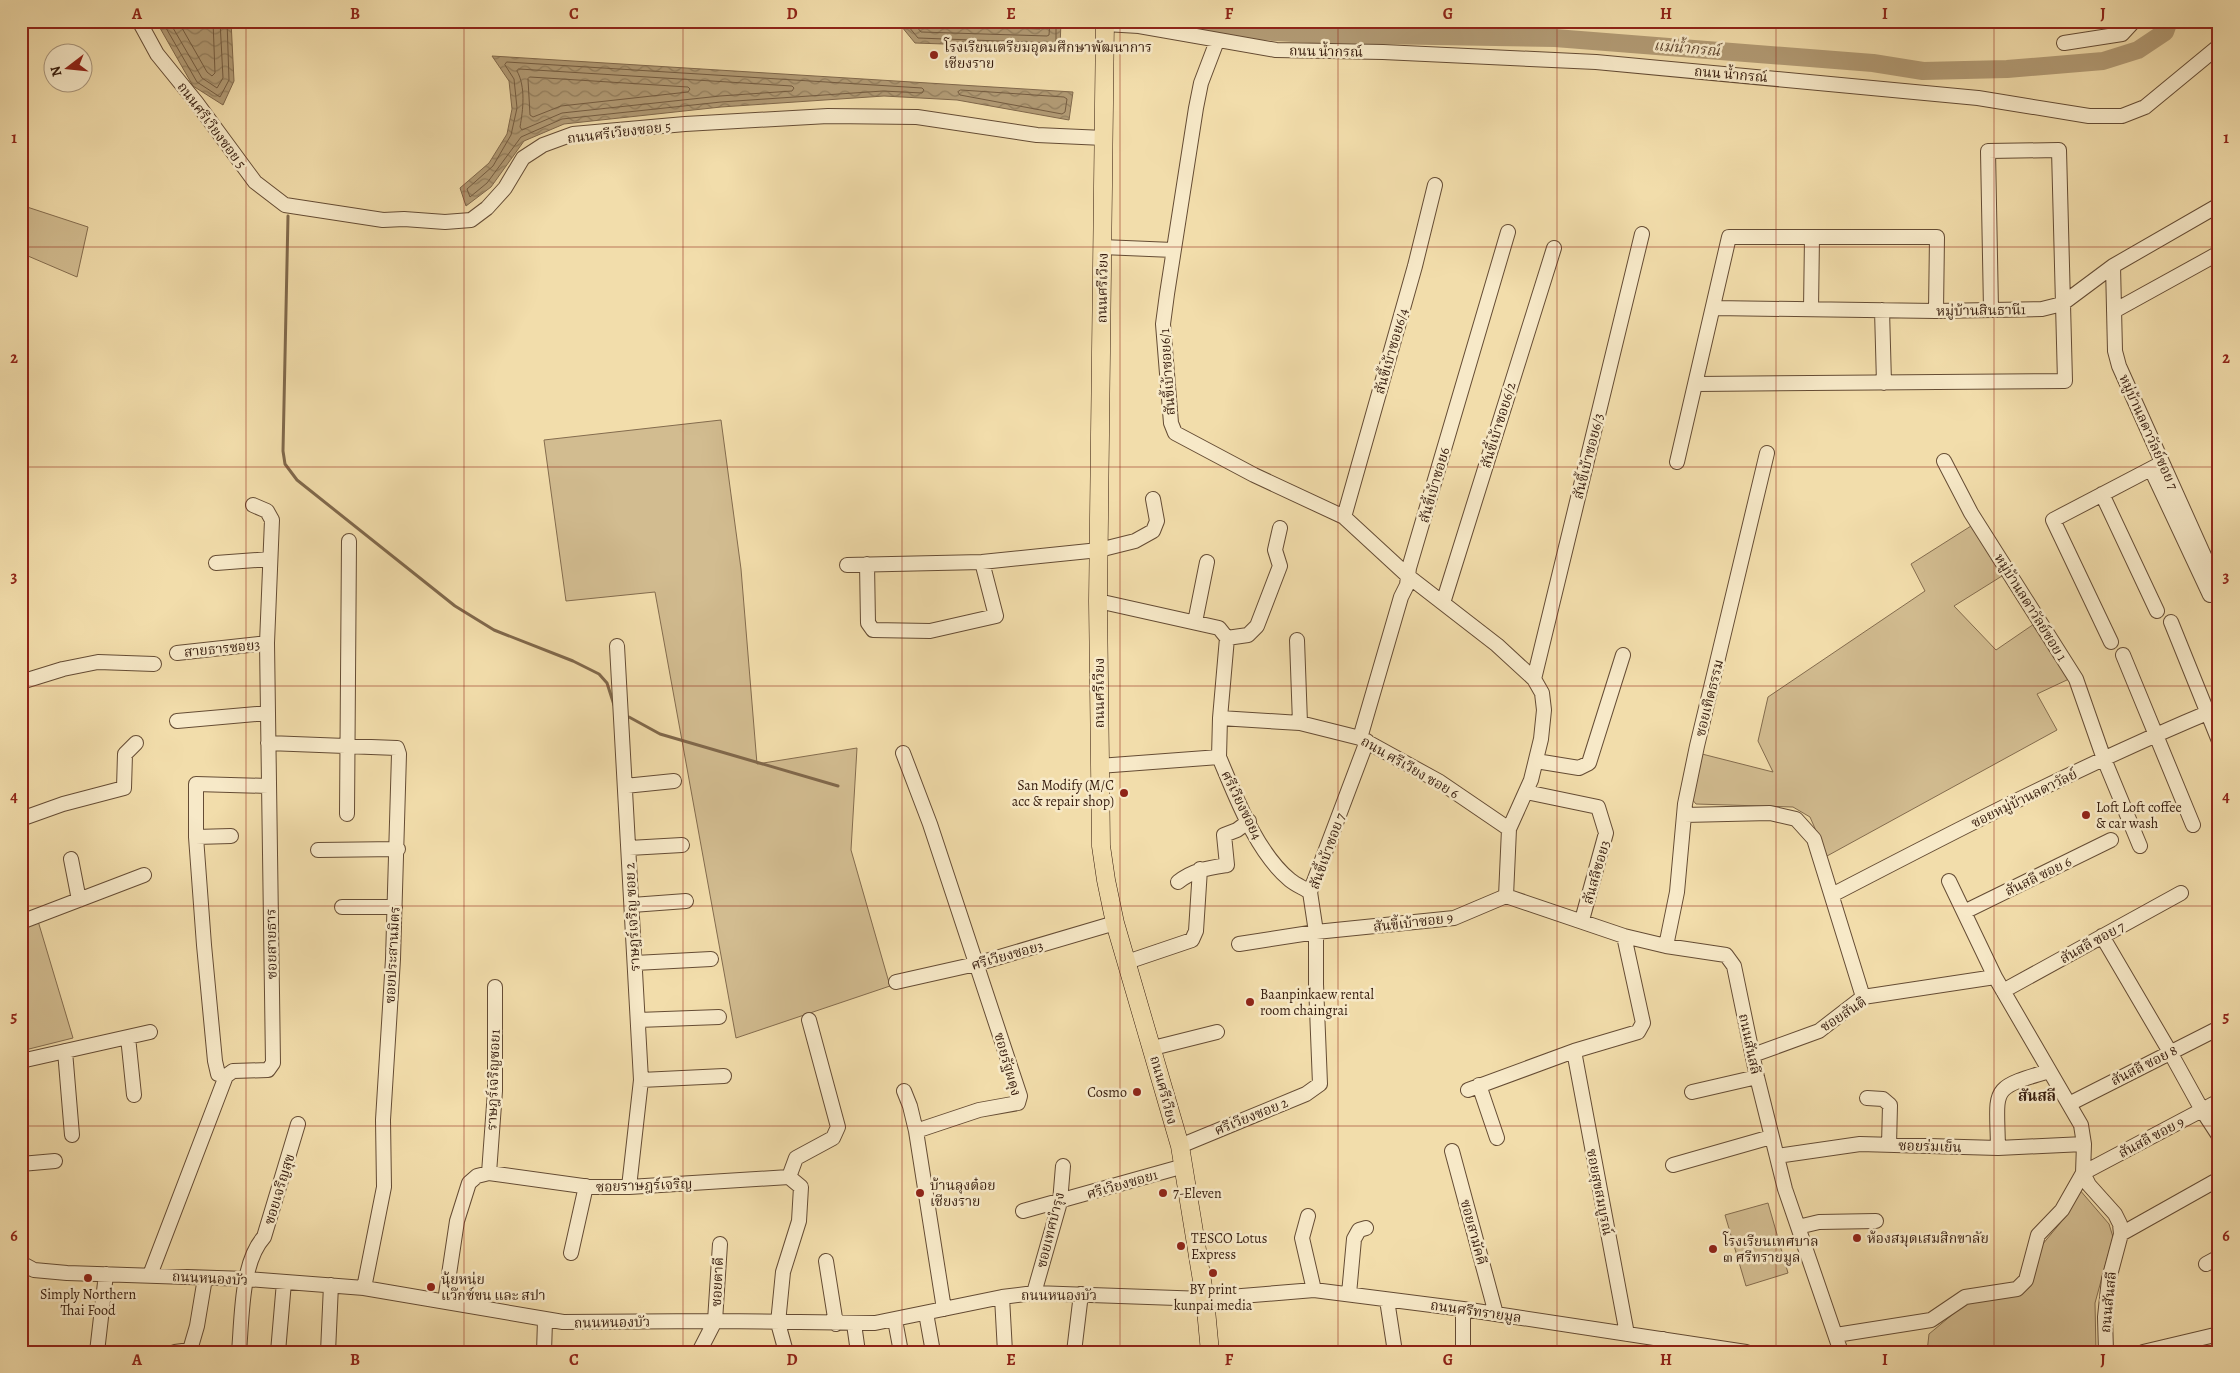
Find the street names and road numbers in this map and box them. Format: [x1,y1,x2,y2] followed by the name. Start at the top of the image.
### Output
[1289,40,1363,62] street label: ถนน น้ำกรณ์
[1693,61,1769,87] street label: ถนน น้ำกรณ์
[173,78,251,173] street label: ถนนศรีเวียงซอย 5
[566,117,672,148] street label: ถนนศรีเวียงซอย 5
[1092,253,1113,323] street label: ถนนศรีเวียง
[1936,300,2026,321] street label: หมู่บ้านสินธานี1
[1369,306,1413,396] street label: สันขี้เบ้าซอย6/4
[1154,328,1180,416] street label: สันขี้เบ้าซอย6/1
[2115,371,2183,493] street label: หมู่บ้านลดาวัลย์ซอย 7
[1475,379,1521,470] street label: สันขี้เบ้าซอย6/2
[1568,411,1608,501] street label: สันขี้เบ้าซอย6/3
[1414,445,1454,525] street label: สันขี้เบ้าซอย6
[1990,550,2071,665] street label: หมู่บ้านลดาวัลย์ซอย 1
[183,635,261,662] street label: สายธารซอย3
[1090,658,1109,728] street label: ถนนศรีเวียง
[1691,658,1728,739] street label: ซอยเทิดธรรม
[1357,732,1462,803] street label: ถนน ศรีเวียง ซอย 6
[1968,764,2081,832] street label: ซอยหมู่บ้านลดาวัลย์
[1217,767,1266,843] street label: ศรีเวียงซอย4
[1304,810,1350,892] street label: สันขี้เบ้าซอย 7
[1578,838,1615,906] street label: สันสลีซอย3
[2002,852,2075,901] street label: สันสลี ซอย 6
[620,862,645,972] street label: ราษฎร์เจริญ ซอย 2
[380,906,405,1004] street label: ซอยประสานมิตร
[1372,907,1454,937] street label: สันขี้เบ้าซอย 9
[261,908,282,979] street label: ซอยสายธาร
[2056,917,2128,968] street label: สันสลี ซอย 7
[969,936,1046,975] street label: ศรีเวียงซอย3
[1816,992,1870,1036] street label: ซอยสันติ
[1734,1012,1765,1076] street label: ถนนสันสลี
[482,1029,505,1131] street label: ราษฎร์เจริญซอย1
[989,1030,1026,1098] street label: ซอยรัฐผดุง
[2108,1041,2181,1090] street label: สันสลี ซอย 8
[1145,1054,1182,1127] street label: ถนนศรีเวียง
[1212,1093,1291,1140] street label: ศรีเวียงซอย 2
[2115,1112,2187,1163] street label: สันสลี ซอย 9
[1898,1136,1962,1157] street label: ซอยร่มเย็น
[1582,1147,1617,1237] street label: ซอยสุขสมบูรณ์
[260,1151,299,1227] street label: ซอยเจริญสุข
[1084,1165,1160,1204] street label: ศรีเวียงซอย1
[595,1174,693,1197] street label: ซอยราษฎร์เจริญ
[1032,1190,1069,1270] street label: ซอยเทศบำรุง
[1456,1197,1491,1267] street label: ซอยสามัคคี
[707,1257,728,1307] street label: ซอยตาดี
[171,1267,249,1290] street label: ถนนหนองบัว
[2096,1270,2121,1334] street label: ถนนสันสลี
[1021,1286,1097,1305] street label: ถนนหนองบัว
[1429,1296,1523,1327] street label: ถนนศรีทรายมูล
[574,1312,650,1333] street label: ถนนหนองบัว

